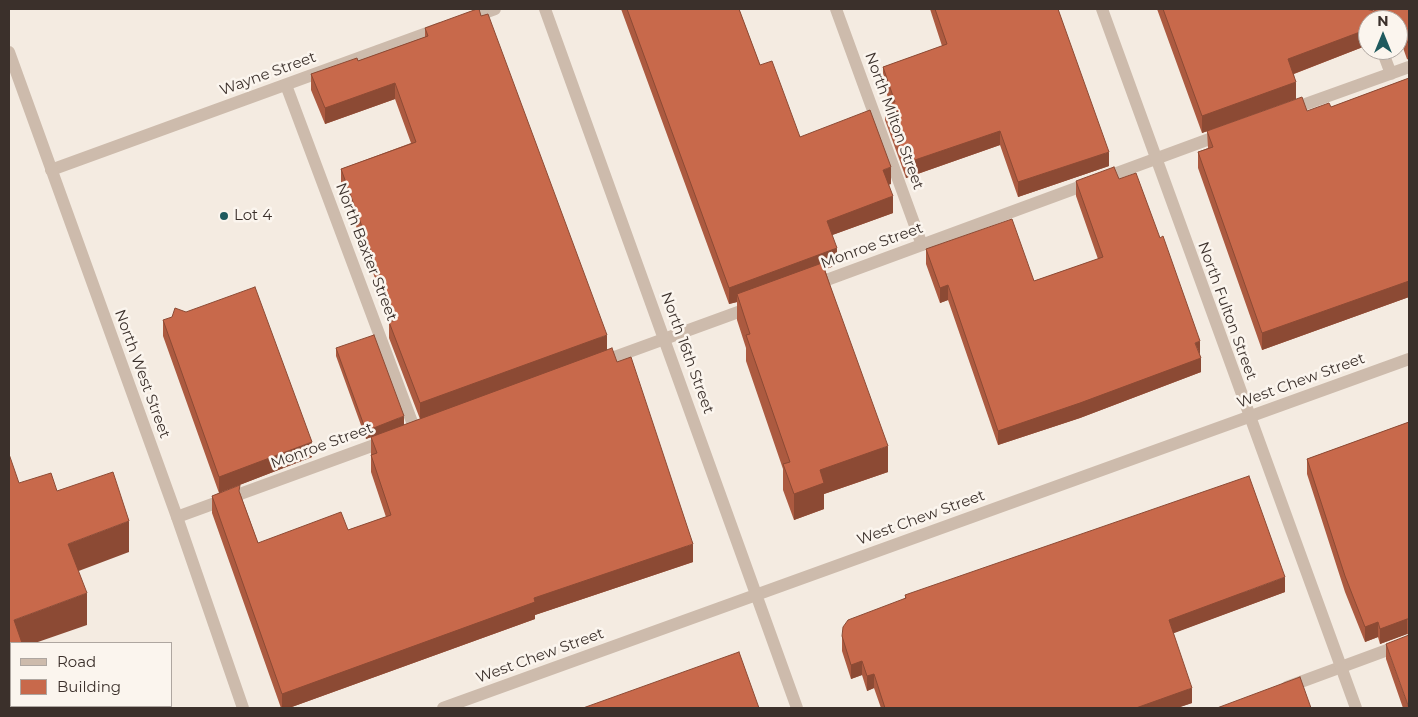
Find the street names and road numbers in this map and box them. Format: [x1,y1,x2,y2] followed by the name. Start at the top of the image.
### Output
[217,48,319,100] street label: Wayne Street
[861,50,927,192] street label: North Milton Street
[331,180,401,324] street label: North Baxter Street
[818,219,926,273] street label: Monroe Street
[1194,239,1260,383] street label: North Fulton Street
[657,290,717,416] street label: North 16th Street
[110,307,174,441] street label: North West Street
[1235,350,1367,412] street label: West Chew Street
[268,419,376,473] street label: Monroe Street
[855,487,987,549] street label: West Chew Street
[474,625,606,687] street label: West Chew Street

